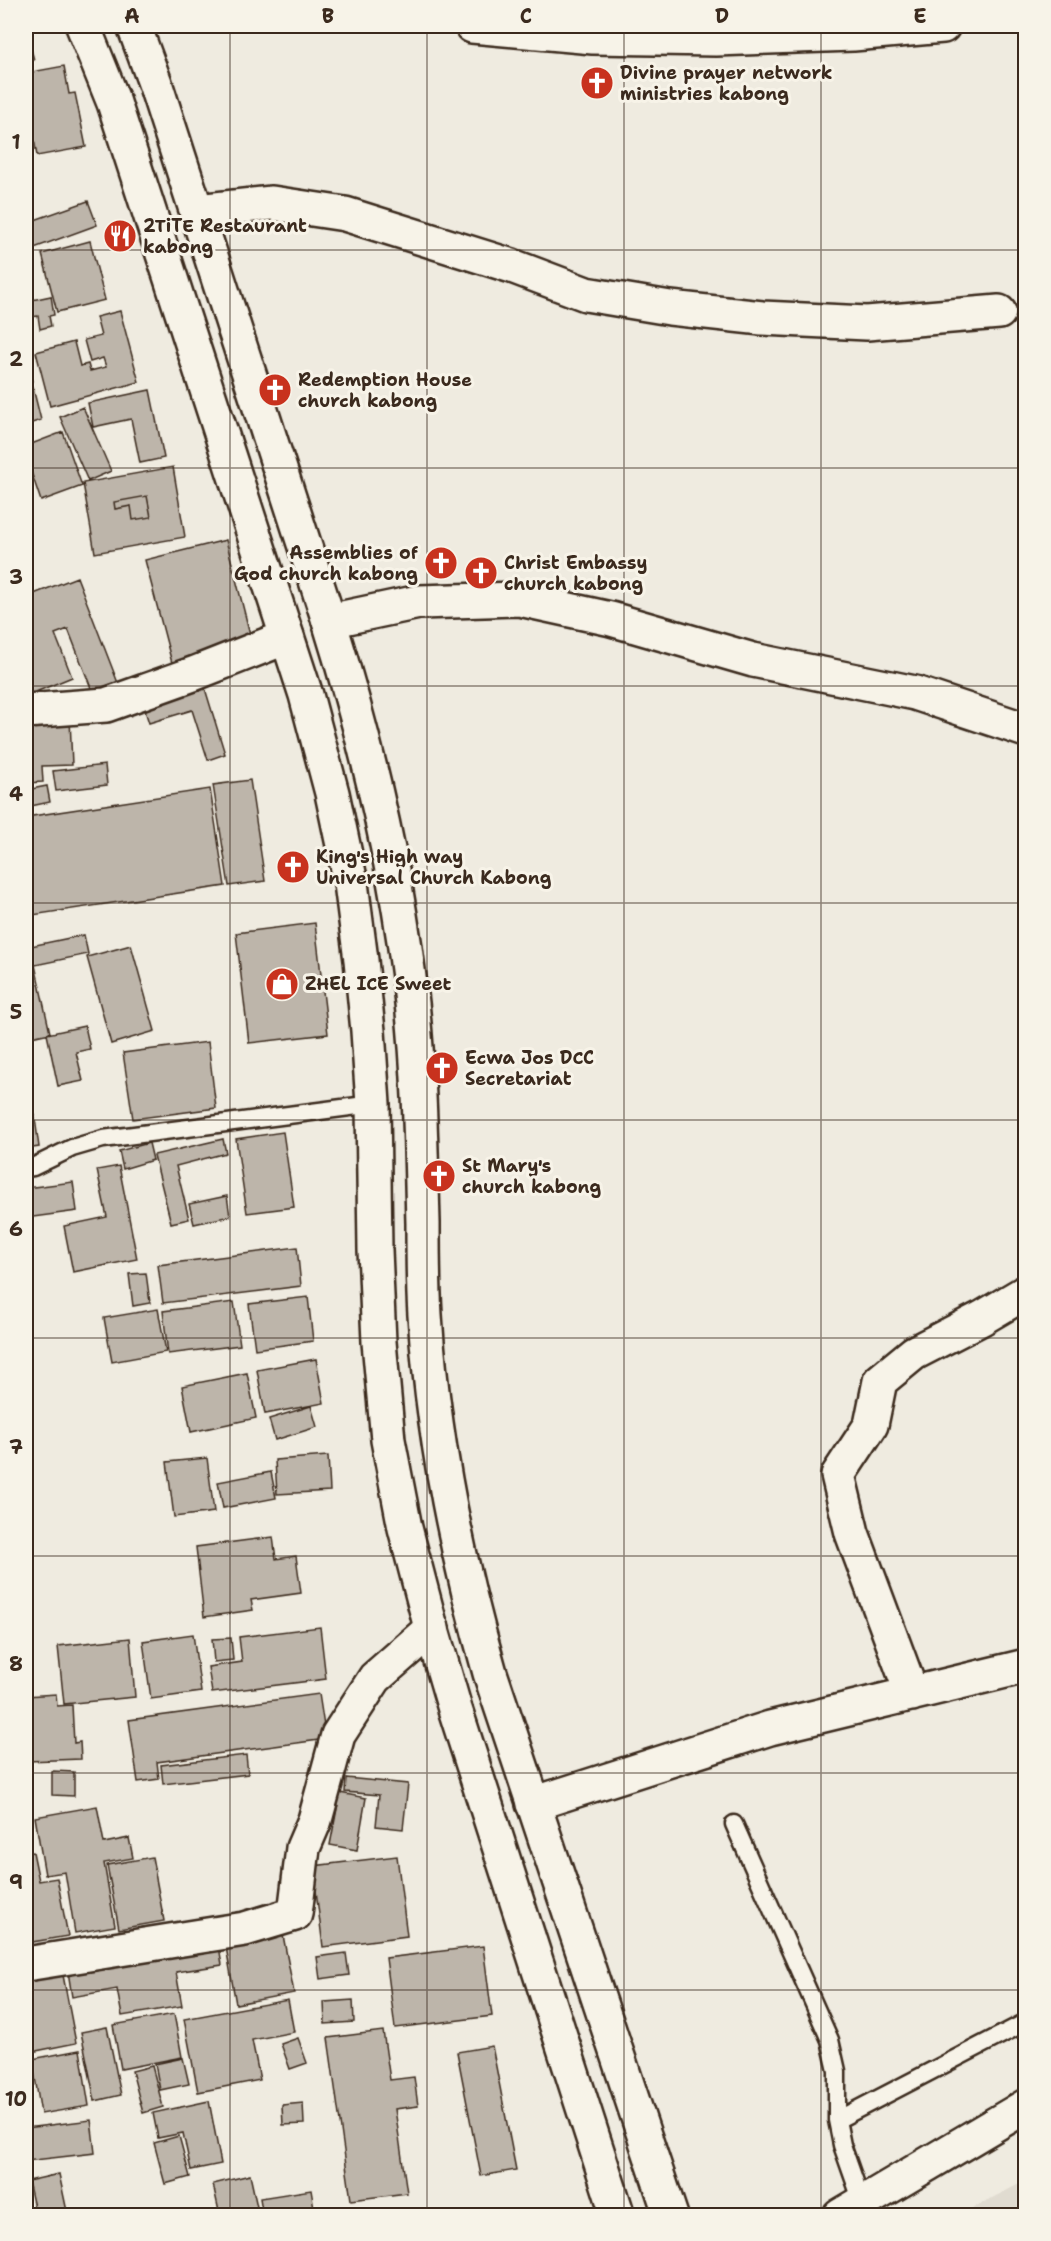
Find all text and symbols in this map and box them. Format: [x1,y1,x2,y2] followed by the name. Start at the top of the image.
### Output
[124,3,140,29] text: A
[322,3,334,29] text: B
[520,3,532,29] text: C
[715,3,729,29] text: D
[913,3,927,29] text: E
[620,61,833,106] place label: Divine prayer network ministries kabong
[579,65,615,101] church icon: Divine prayer network ministries kabong
[11,129,21,155] text: 1
[143,214,307,259] place label: 2TiTE Restaurant kabong
[102,218,138,254] restaurant icon: 2TiTE Restaurant kabong
[9,346,23,372] text: 2
[298,368,472,413] place label: Redemption House church kabong
[257,372,293,408] church icon: Redemption House church kabong
[234,541,419,586] place label: Assemblies of God church kabong
[423,545,459,581] church icon: Assemblies of God church kabong
[504,551,647,596] place label: Christ Embassy church kabong
[463,555,499,591] church icon: Christ Embassy church kabong
[9,564,23,590] text: 3
[9,781,23,807] text: 4
[316,845,552,890] place label: King's High way Universal Church Kabong
[275,849,311,885] church icon: King's High way Universal Church Kabong
[264,966,300,1002] shop icon: ZHEL ICE Sweet
[305,972,452,996] place label: ZHEL ICE Sweet
[10,999,22,1025] text: 5
[465,1046,594,1091] place label: Ecwa Jos DCC Secretariat
[424,1050,460,1086] church icon: Ecwa Jos DCC Secretariat
[462,1154,602,1199] place label: St Mary's church kabong
[421,1158,457,1194] church icon: St Mary's church kabong
[9,1216,23,1242] text: 6
[9,1434,23,1460] text: 7
[9,1651,23,1677] text: 8
[9,1869,23,1895] text: 9
[5,2086,27,2112] text: 10

